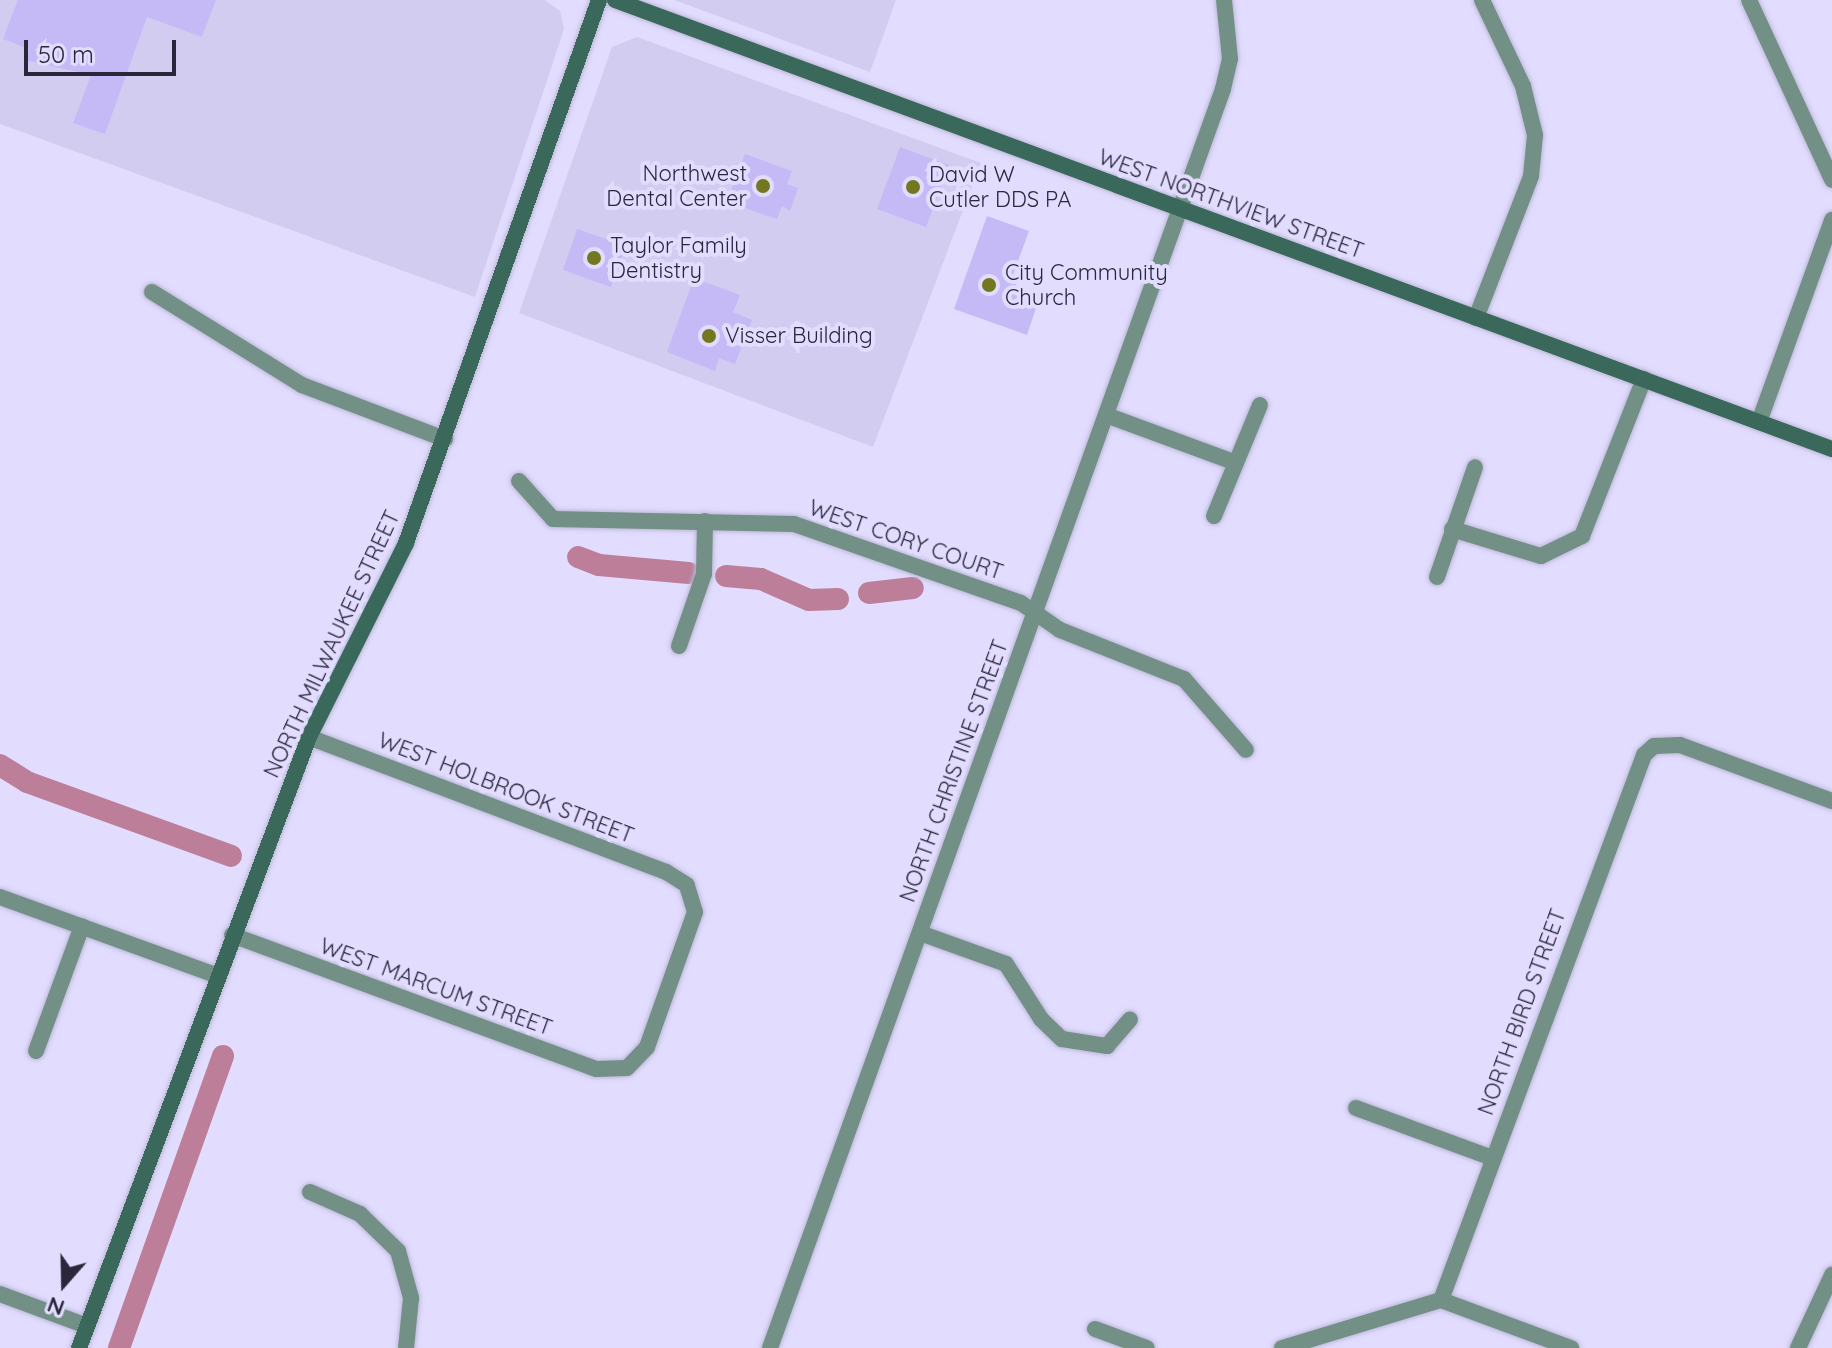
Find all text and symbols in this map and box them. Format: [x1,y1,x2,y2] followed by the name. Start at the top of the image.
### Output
[28,24,180,74] scale bar
[38,39,94,69] text: 50 m
[1095,144,1367,264] street label: WEST NORTHVIEW STREET
[606,160,747,212] place label: Northwest Dental Center
[929,161,1072,212] place label: David W Cutler DDS PA
[754,177,772,195] marker: Northwest Dental Center
[904,178,922,196] marker: David W Cutler DDS PA
[610,232,747,284] place label: Taylor Family Dentistry
[585,249,603,267] marker: Taylor Family Dentistry
[1005,259,1168,310] place label: City Community Church
[980,276,998,294] marker: City Community Church
[725,323,873,349] place label: Visser Building
[700,327,718,345] marker: Visser Building
[805,494,1007,586] street label: WEST CORY COURT
[258,506,406,782] street label: NORTH MILWAUKEE STREET
[894,636,1014,906] street label: NORTH CHRISTINE STREET
[374,727,638,849] street label: WEST HOLBROOK STREET
[1472,905,1572,1119] street label: NORTH BIRD STREET
[316,933,556,1041] street label: WEST MARCUM STREET
[24,1244,104,1324] north arrow
[43,1291,68,1322] text: N

